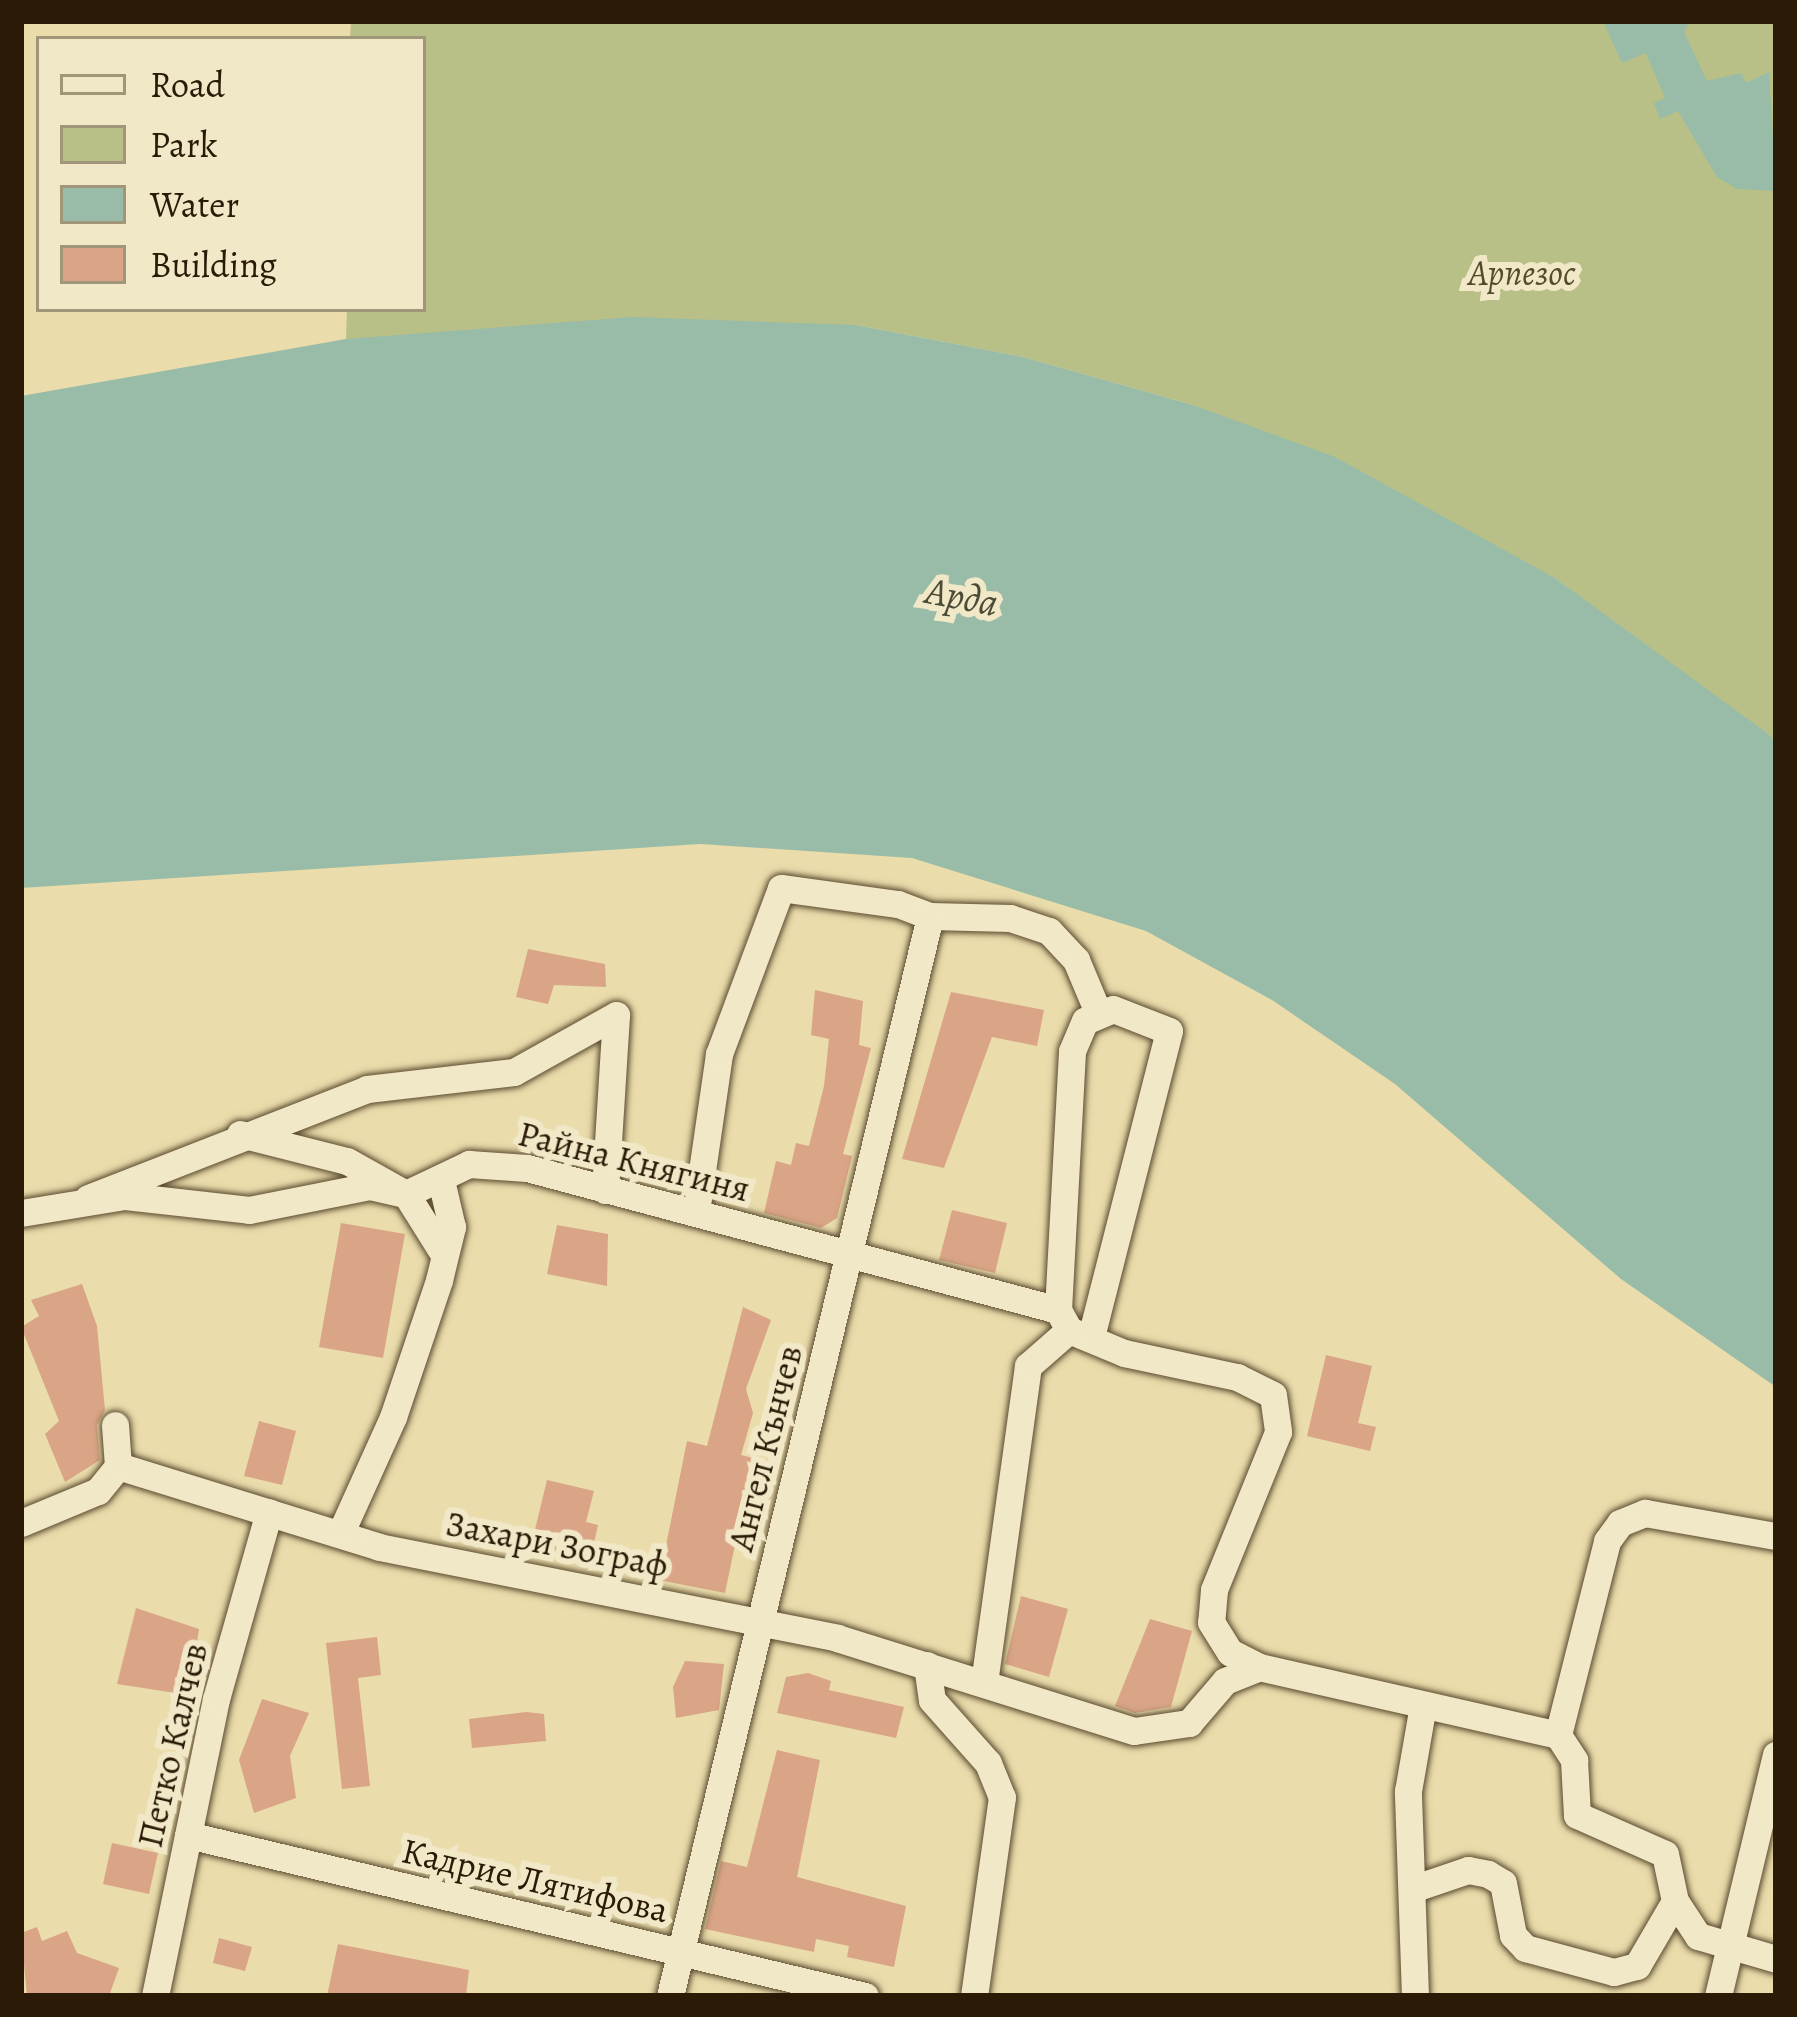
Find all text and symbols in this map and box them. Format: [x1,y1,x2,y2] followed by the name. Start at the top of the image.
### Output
[36,36,426,312] legend
[150,60,225,109] text: Road
[150,120,218,169] text: Park
[150,180,239,229] text: Water
[150,240,277,289] text: Building
[1468,251,1576,295] park label: Арпезос
[922,567,1002,627] water label: Арда
[514,1111,754,1211] street label: Райна Княгиня
[719,1341,811,1555] street label: Ангел Кънчев
[442,1501,672,1587] street label: Захари Зограф
[128,1639,216,1851] street label: Петко Калчев
[398,1828,672,1932] street label: Кадрие Лятифова

